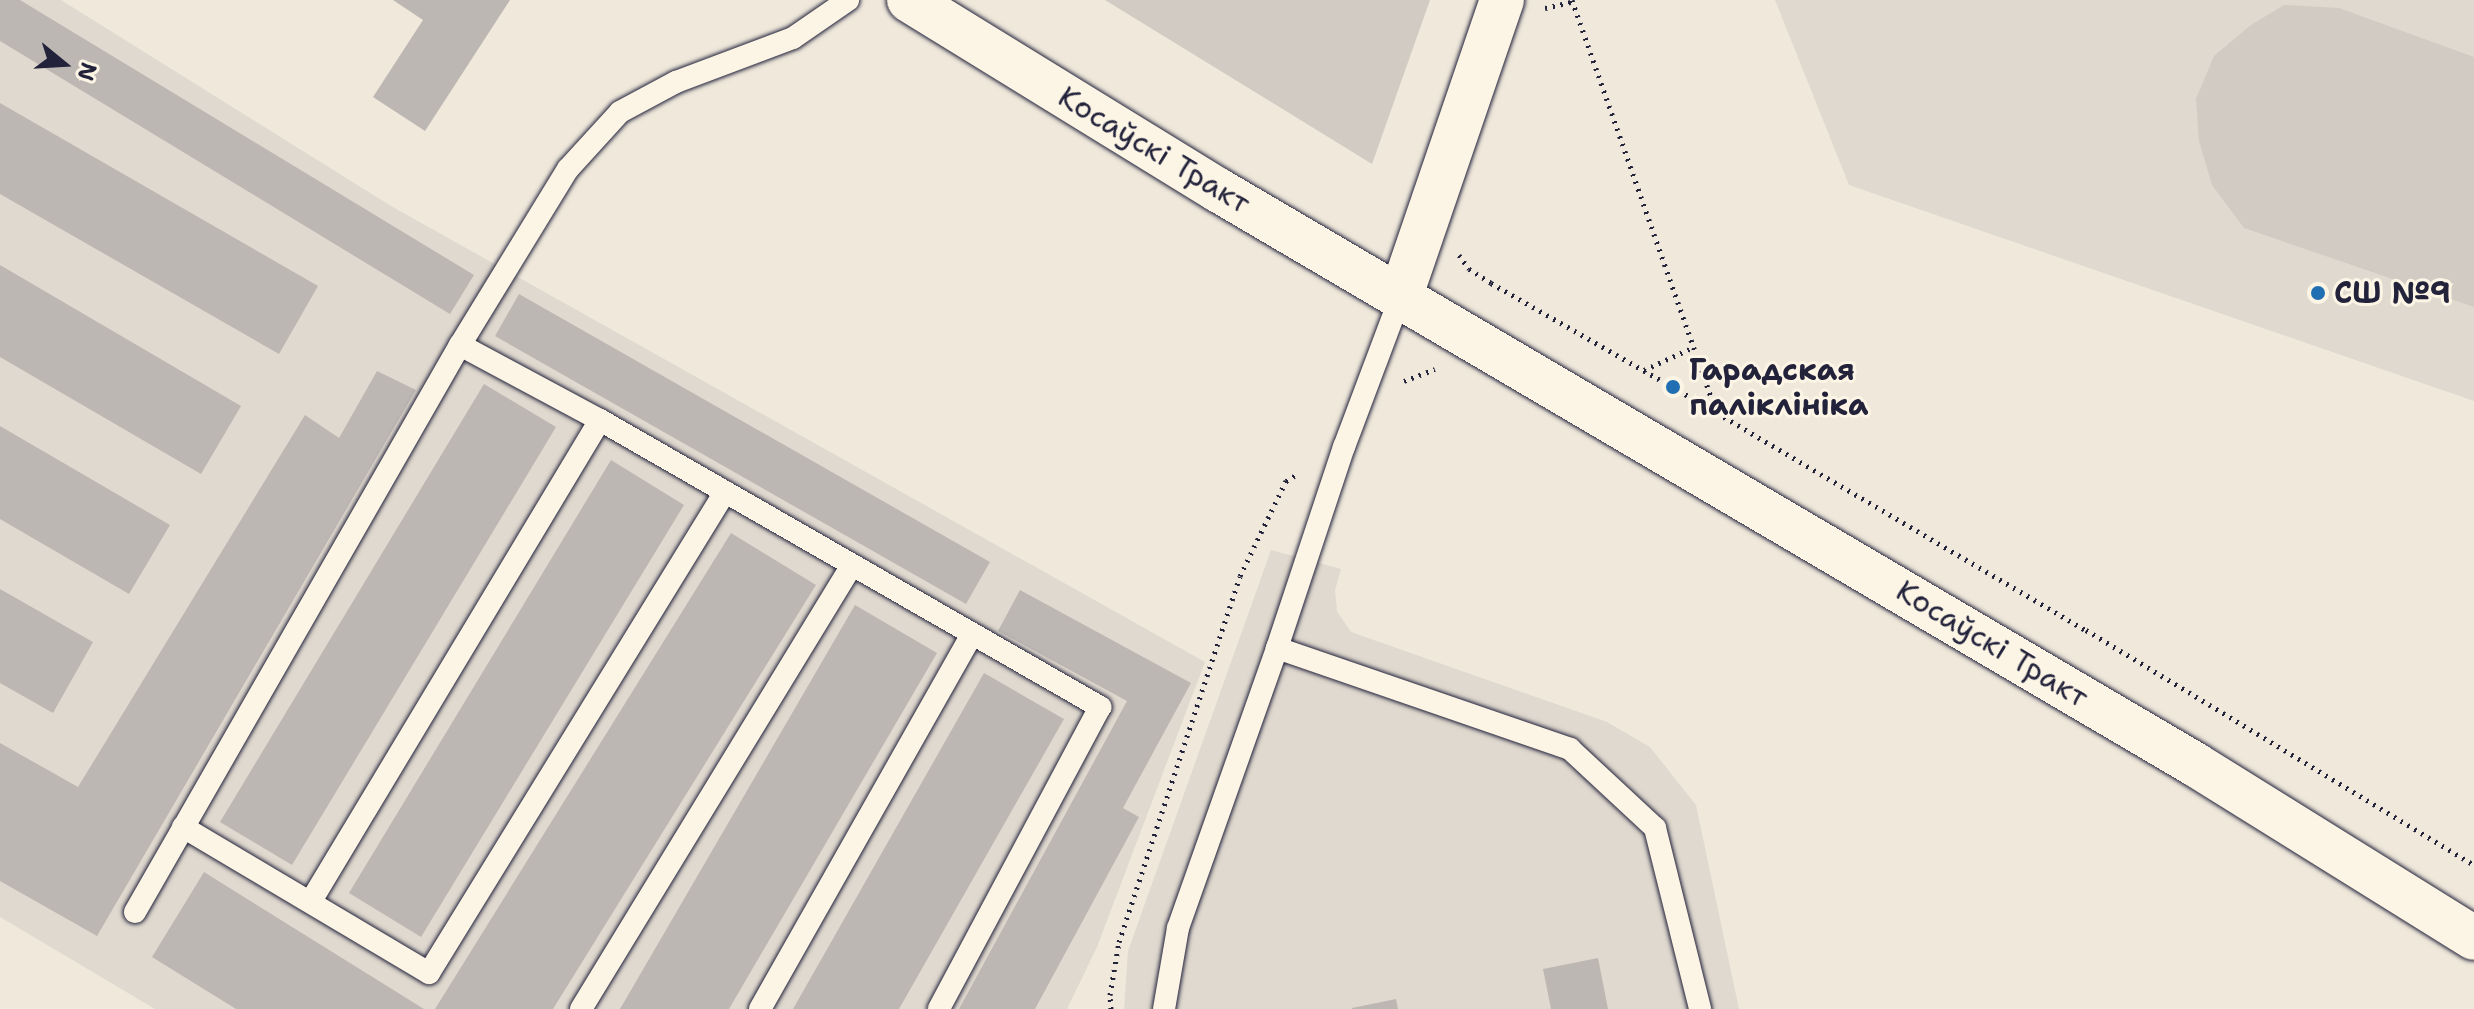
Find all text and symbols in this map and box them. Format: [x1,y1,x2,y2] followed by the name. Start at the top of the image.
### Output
[24,24,104,104] north arrow
[71,59,104,84] text: N
[1052,79,1256,221] street label: Косаўскі Тракт
[2334,275,2451,311] place label: СШ №9
[2309,284,2327,302] marker: СШ №9
[1689,352,1868,422] place label: Гарадская паліклініка
[1664,378,1682,396] marker: Гарадская паліклініка
[1890,573,2094,715] street label: Косаўскі Тракт

